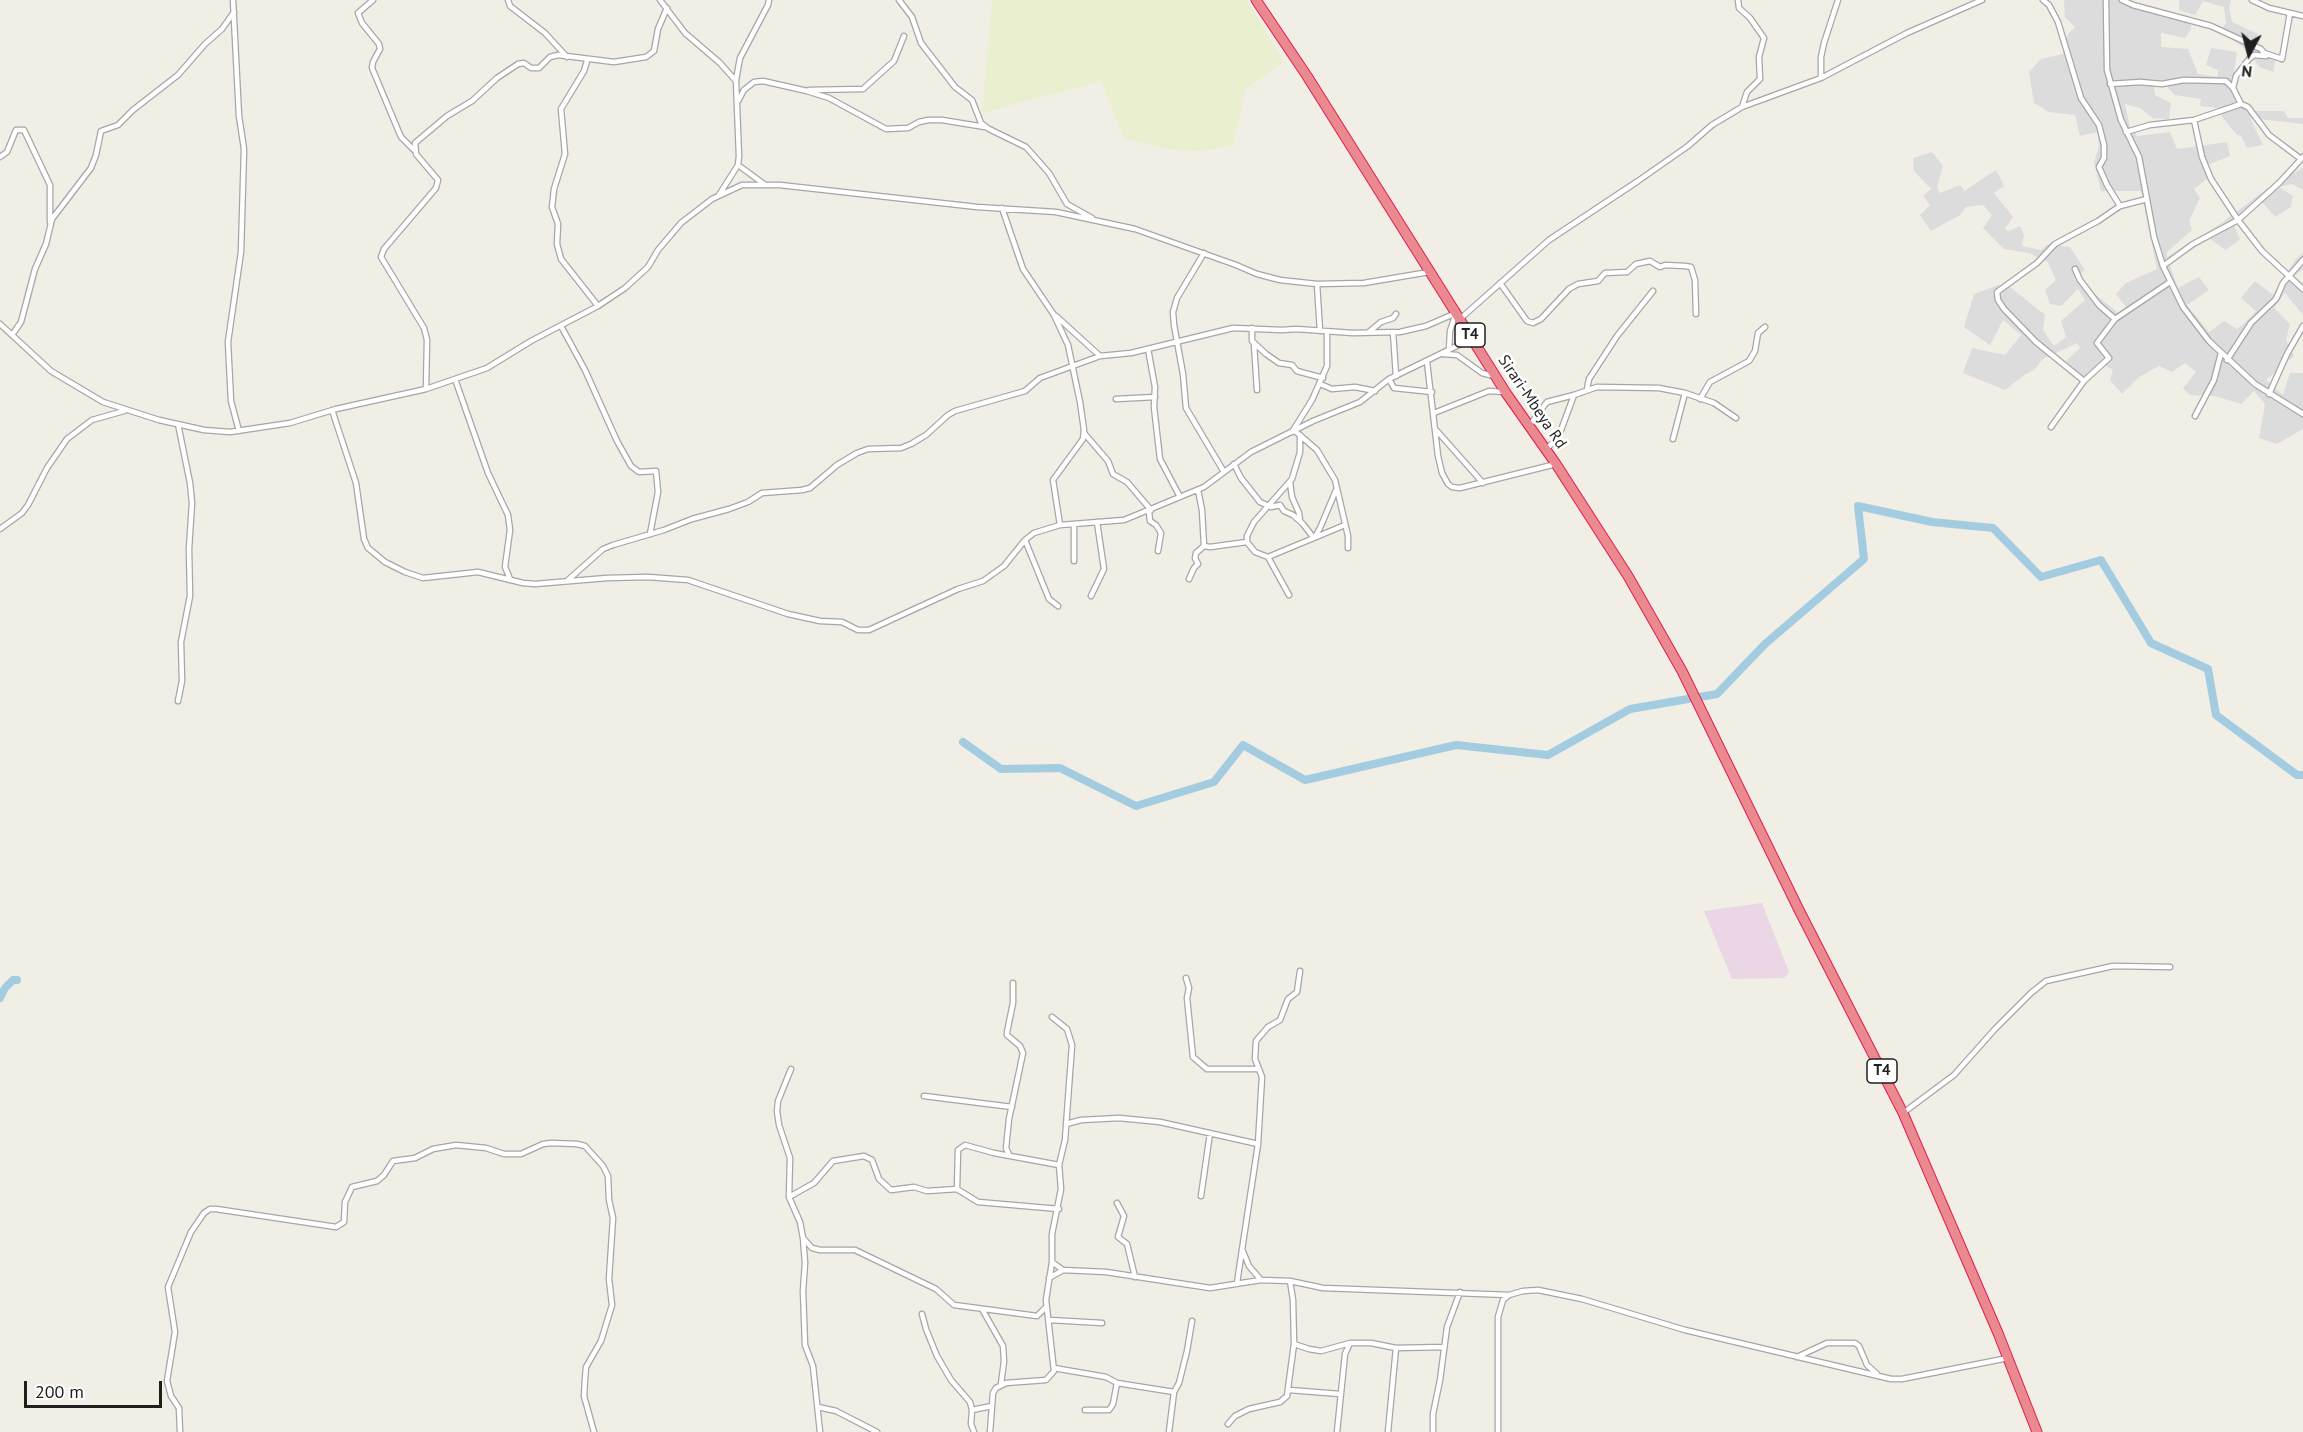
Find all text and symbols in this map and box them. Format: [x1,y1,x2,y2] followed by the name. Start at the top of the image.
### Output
[2219,24,2279,84] north arrow
[2240,61,2253,82] text: N
[1455,323,1485,347] road number: T4
[1494,352,1570,452] street label: Sirari-Mbeya Rd
[1867,1059,1897,1083] road number: T4
[27,1369,165,1407] scale bar
[35,1380,84,1403] text: 200 m

